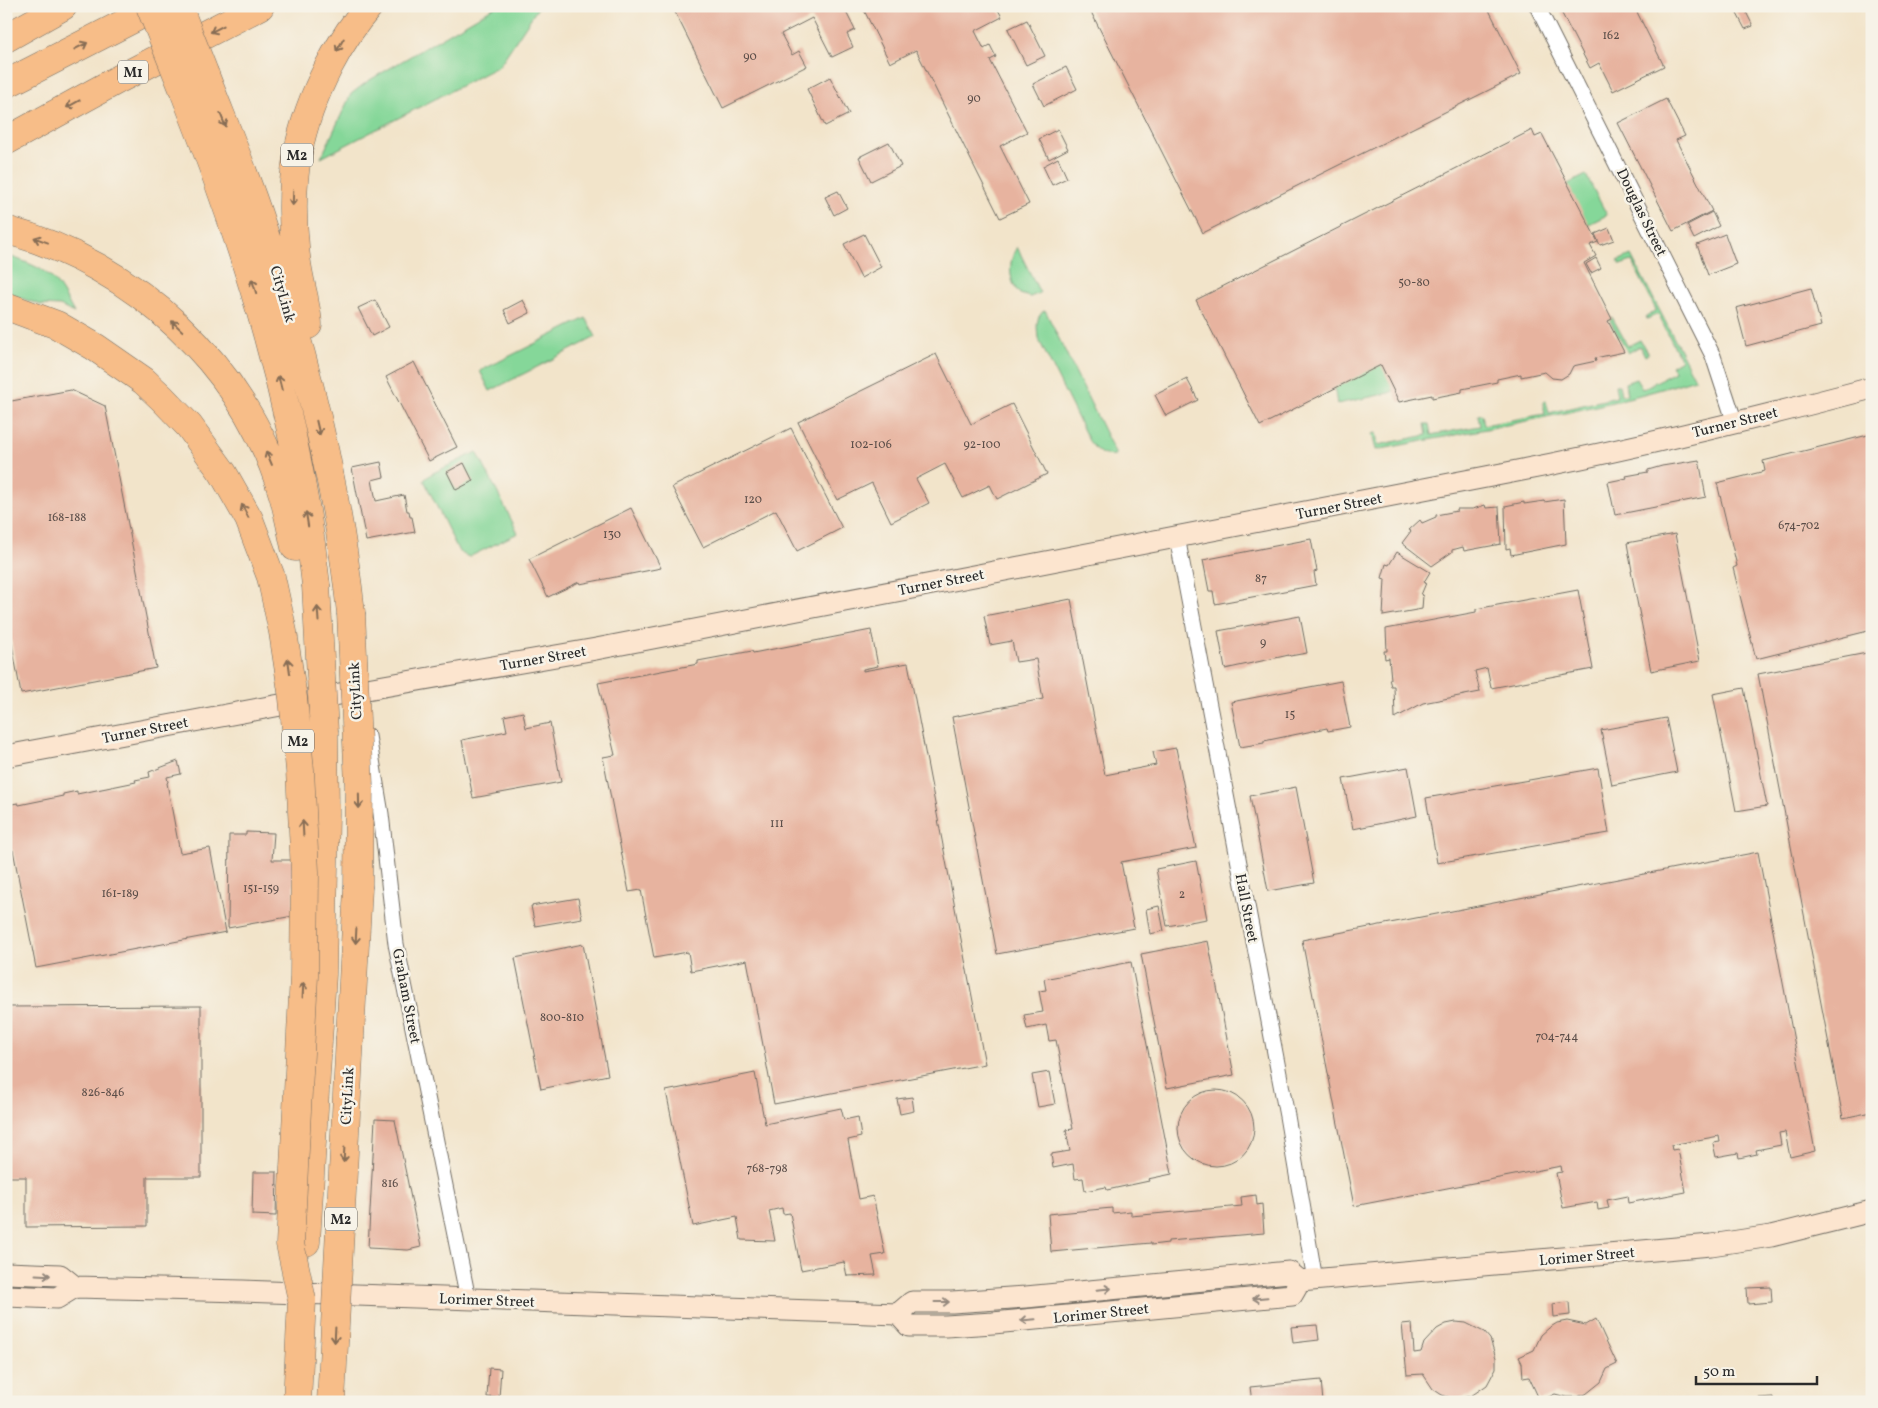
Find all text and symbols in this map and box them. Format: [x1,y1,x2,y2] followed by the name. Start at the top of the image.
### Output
[210,25,225,34] one-way arrow
[1602,28,1620,44] house number: 162
[335,38,345,52] one-way arrow
[73,41,88,50] one-way arrow
[743,49,757,65] house number: 90
[118,61,148,84] road number: M1
[967,91,981,107] house number: 90
[66,100,81,109] one-way arrow
[218,112,228,127] one-way arrow
[281,144,313,166] road number: M2
[1610,165,1671,260] street label: Douglas Street
[288,190,298,206] one-way arrow
[33,235,49,244] one-way arrow
[264,264,300,325] street label: CityLink
[1398,275,1430,291] house number: 50-80
[248,278,258,294] one-way arrow
[171,320,184,332] one-way arrow
[275,376,284,392] one-way arrow
[1690,403,1780,444] street label: Turner Street
[314,420,323,436] one-way arrow
[850,437,892,453] house number: 102-106
[963,437,1001,453] house number: 92-100
[264,451,273,466] one-way arrow
[1294,489,1384,526] street label: Turner Street
[744,492,762,508] house number: 120
[240,503,250,518] one-way arrow
[48,510,86,526] house number: 168-188
[302,512,312,528] one-way arrow
[1778,518,1820,534] house number: 674-702
[603,527,621,543] house number: 130
[896,565,986,602] street label: Turner Street
[1255,571,1267,587] house number: 87
[313,606,322,622] one-way arrow
[1260,635,1266,651] house number: 9
[498,642,588,677] street label: Turner Street
[284,659,294,675] one-way arrow
[345,662,368,720] street label: CityLink
[1285,707,1295,723] house number: 15
[100,713,190,750] street label: Turner Street
[282,729,314,752] road number: M2
[354,792,364,809] one-way arrow
[770,816,784,832] house number: 111
[298,820,308,836] one-way arrow
[1229,872,1263,945] street label: Hall Street
[243,881,279,897] house number: 151-159
[101,886,139,902] house number: 161-189
[1179,887,1185,903] house number: 2
[351,928,360,944] one-way arrow
[386,947,425,1046] street label: Graham Street
[299,983,308,999] one-way arrow
[540,1010,584,1026] house number: 800-810
[1536,1029,1578,1045] house number: 704-744
[337,1067,360,1125] street label: CityLink
[82,1085,124,1101] house number: 826-846
[339,1147,348,1163] one-way arrow
[746,1161,788,1177] house number: 768-798
[382,1176,398,1192] house number: 816
[325,1208,357,1230] road number: M2
[1538,1243,1636,1272] street label: Lorimer Street
[34,1270,50,1279] one-way arrow
[1096,1284,1112,1294] one-way arrow
[439,1289,535,1314] street label: Lorimer Street
[1252,1294,1268,1303] one-way arrow
[934,1297,950,1307] one-way arrow
[1052,1299,1150,1330] street label: Lorimer Street
[1020,1315,1036,1325] one-way arrow
[330,1327,339,1343] one-way arrow
[1696,1353,1817,1385] scale bar
[1703,1362,1735,1383] text: 50 m

